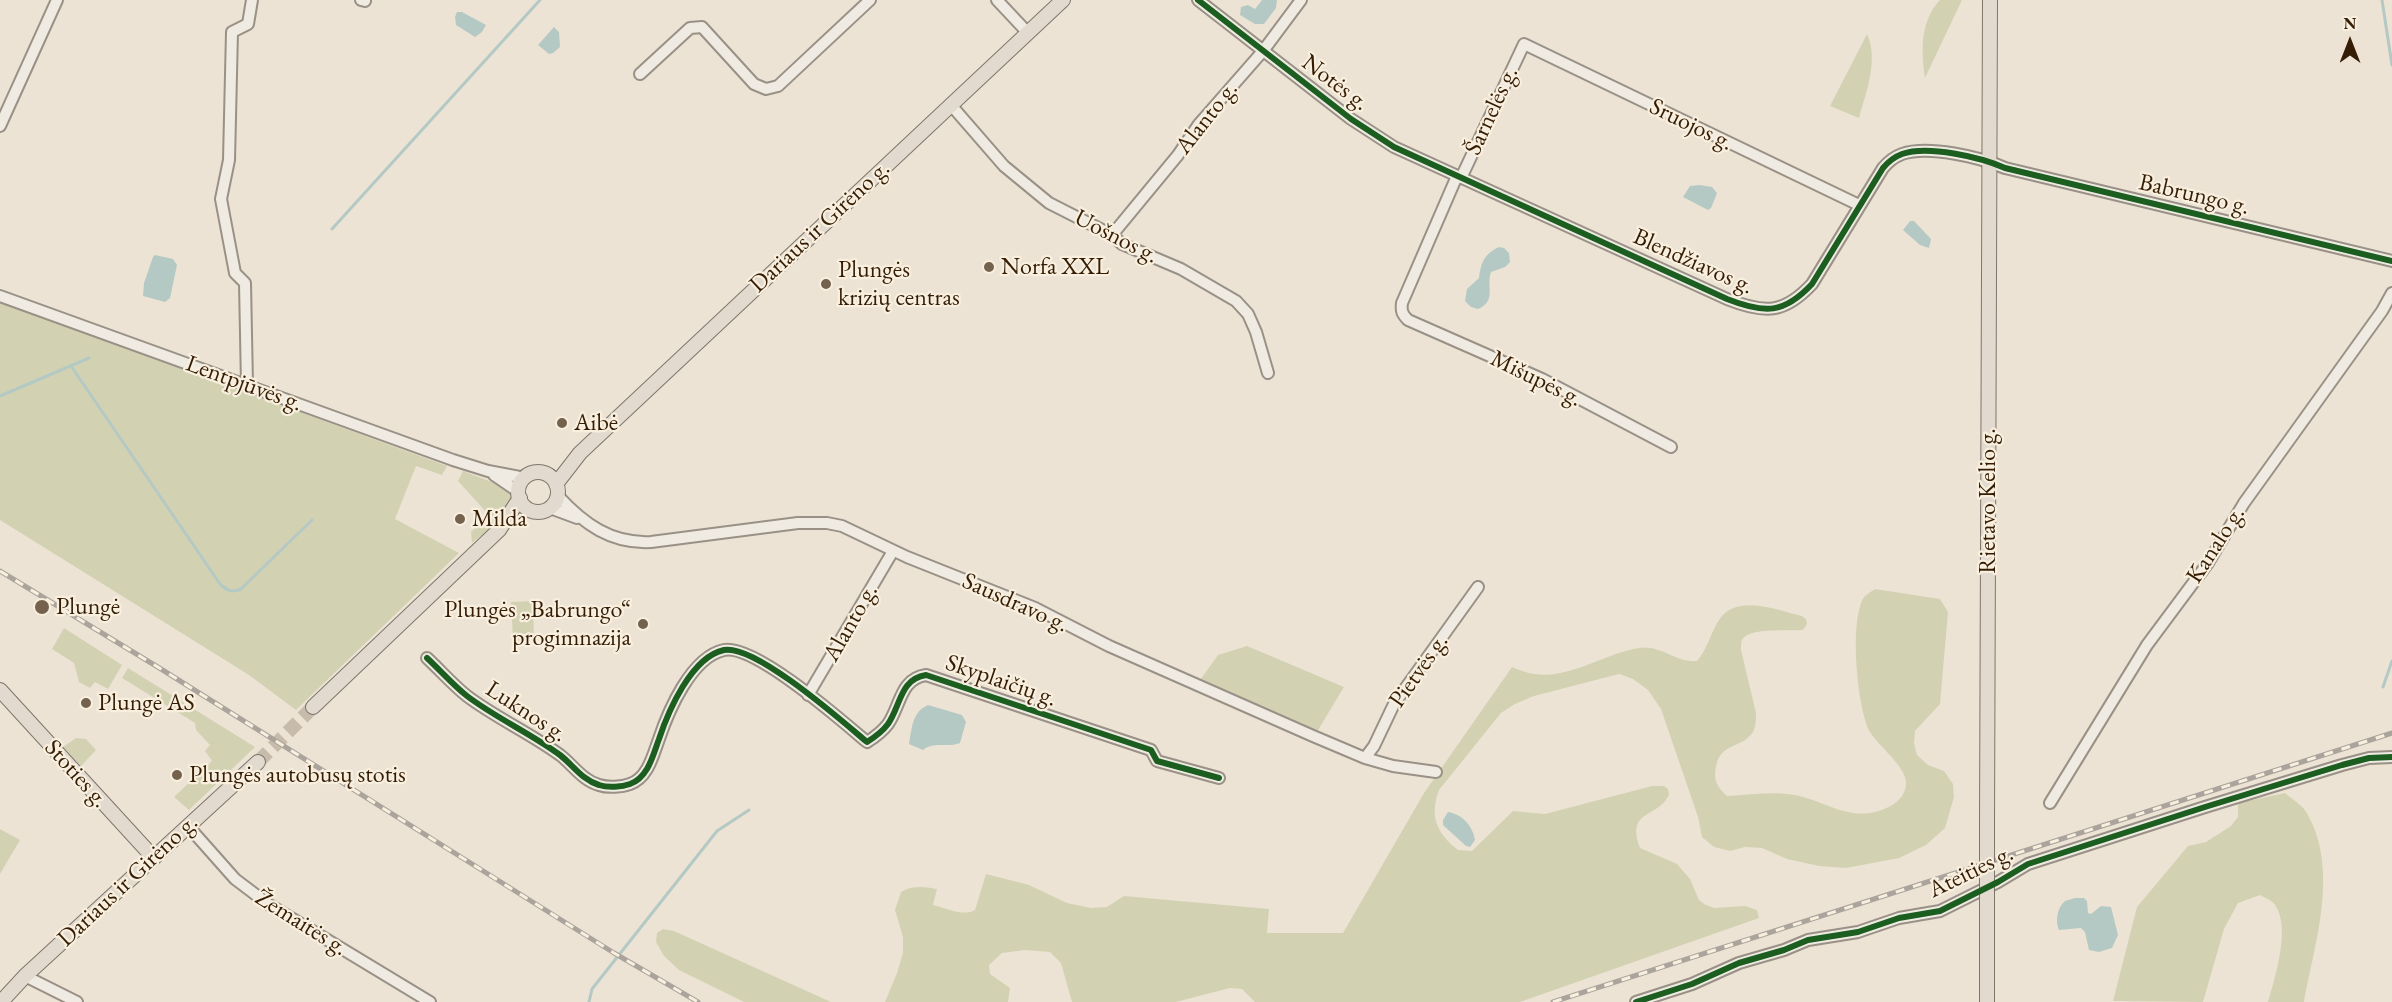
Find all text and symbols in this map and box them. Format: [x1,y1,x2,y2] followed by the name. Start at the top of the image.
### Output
[2320,12,2380,72] north arrow
[2344,13,2356,34] text: N
[1296,49,1374,117] street label: Notės g.
[1459,62,1525,160] street label: Šarnelės g.
[1170,76,1244,160] street label: Alanto g.
[1644,92,1738,158] street label: Sruojos g.
[744,155,896,299] street label: Dariaus ir Girėno g.
[2136,168,2252,222] street label: Babrungo g.
[1069,204,1163,270] street label: Uošnos g.
[1629,223,1757,301] street label: Blendžiavos g.
[1001,253,1109,281] place label: Norfa XXL
[838,256,960,312] place label: Plungės krizių centras
[982,260,996,274] marker: Norfa XXL
[819,277,833,291] marker: Plungės krizių centras
[1486,345,1586,413] street label: Mišupės g.
[182,350,306,418] street label: Lentpjūvės g.
[574,409,618,437] place label: Aibė
[555,416,569,430] marker: Aibė
[1974,428,2002,574] street label: Rietavo Kelio g.
[2180,501,2252,589] street label: Kanalo g.
[472,505,527,533] place label: Milda
[453,512,467,526] marker: Milda
[958,567,1072,639] street label: Sausdravo g.
[817,579,885,667] street label: Alanto g.
[56,593,120,621] place label: Plungė
[444,596,631,652] place label: Plungės „Babrungo“ progimnazija
[33,598,51,616] marker: Plungė
[636,617,650,631] marker: Plungės „Babrungo“ progimnazija
[1383,628,1455,714] street label: Pietvės g.
[942,649,1060,713] street label: Skyplaičių g.
[480,675,572,749] street label: Luknos g.
[98,689,195,717] place label: Plungė AS
[79,696,93,710] marker: Plungė AS
[38,734,114,814] street label: Stoties g.
[189,761,406,789] place label: Plungės autobusų stotis
[170,768,184,782] marker: Plungės autobusų stotis
[52,809,204,953] street label: Dariaus ir Girėno g.
[1924,839,2018,905] street label: Ateities g.
[250,883,352,963] street label: Žemaitės g.

